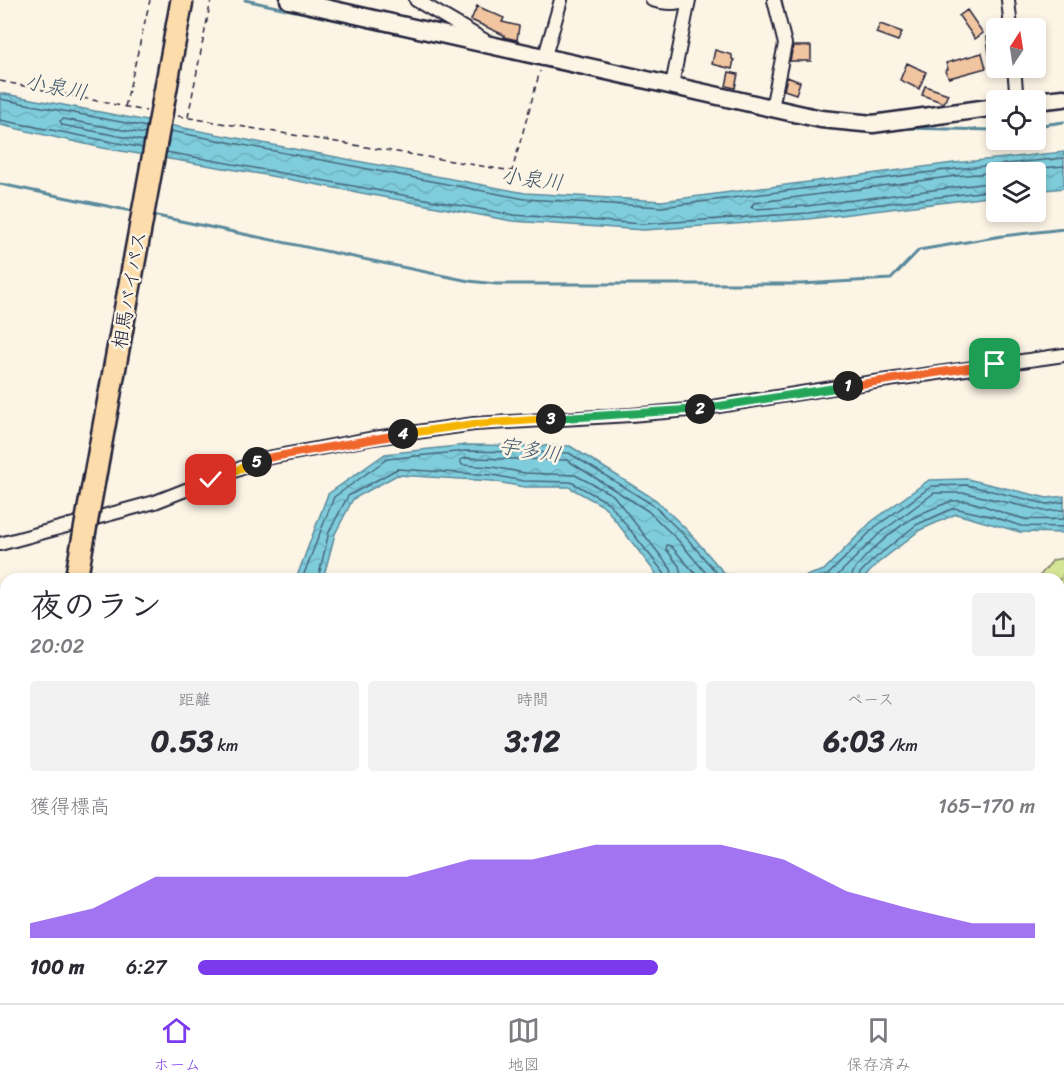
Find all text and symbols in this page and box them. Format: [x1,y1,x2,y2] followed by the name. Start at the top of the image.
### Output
[986,18,1046,78] north arrow
[986,18,1046,222] map controls
[21,62,91,112] water label: 小泉川
[986,90,1046,150] button: locate
[498,156,566,202] water label: 小泉川
[986,162,1046,222] button: layers
[102,228,157,352] street label: 相馬バイパス
[969,338,1020,389] pin
[978,347,1011,380] icon: arrive
[833,371,863,401] pin: 1
[845,371,851,400] text: 1
[685,394,715,424] pin: 2
[695,394,705,423] text: 2
[536,404,566,434] pin: 3
[547,404,555,433] text: 3
[388,419,418,449] pin: 4
[398,419,408,448] text: 4
[496,426,564,474] water label: 宇多川
[242,447,272,477] pin: 5
[252,447,262,476] text: 5
[185,454,236,505] pin
[194,463,227,496] icon: check
[30,577,162,635] text: 夜のラン
[972,593,1035,656] button: share
[30,629,84,664] text: 20:02
[178,685,211,714] text: 距離
[516,685,549,714] text: 時間
[847,685,894,714] text: ペース
[151,714,213,768] text: 0.53
[505,714,560,768] text: 3:12
[823,714,885,768] text: 6:03
[213,731,238,760] text: km
[885,731,918,760] text: /km
[30,789,110,824] text: 獲得標高
[938,789,1035,824] text: 165–170 m
[30,950,84,985] text: 100 m
[126,950,166,985] text: 6:27
[153,1014,201,1079] tab: ホーム
[507,1014,540,1079] tab: 地図
[847,1014,911,1079] tab: 保存済み

